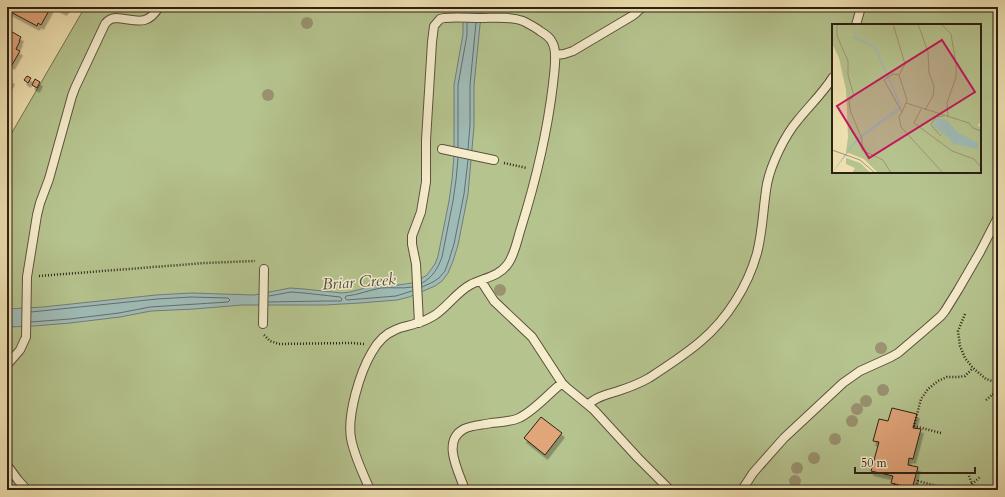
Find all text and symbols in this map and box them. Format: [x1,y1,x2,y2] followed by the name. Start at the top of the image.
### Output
[832,24,981,173] inset map
[321,268,397,296] water label: Briar Creek
[855,449,975,475] scale bar
[861,455,888,471] text: 50 m

